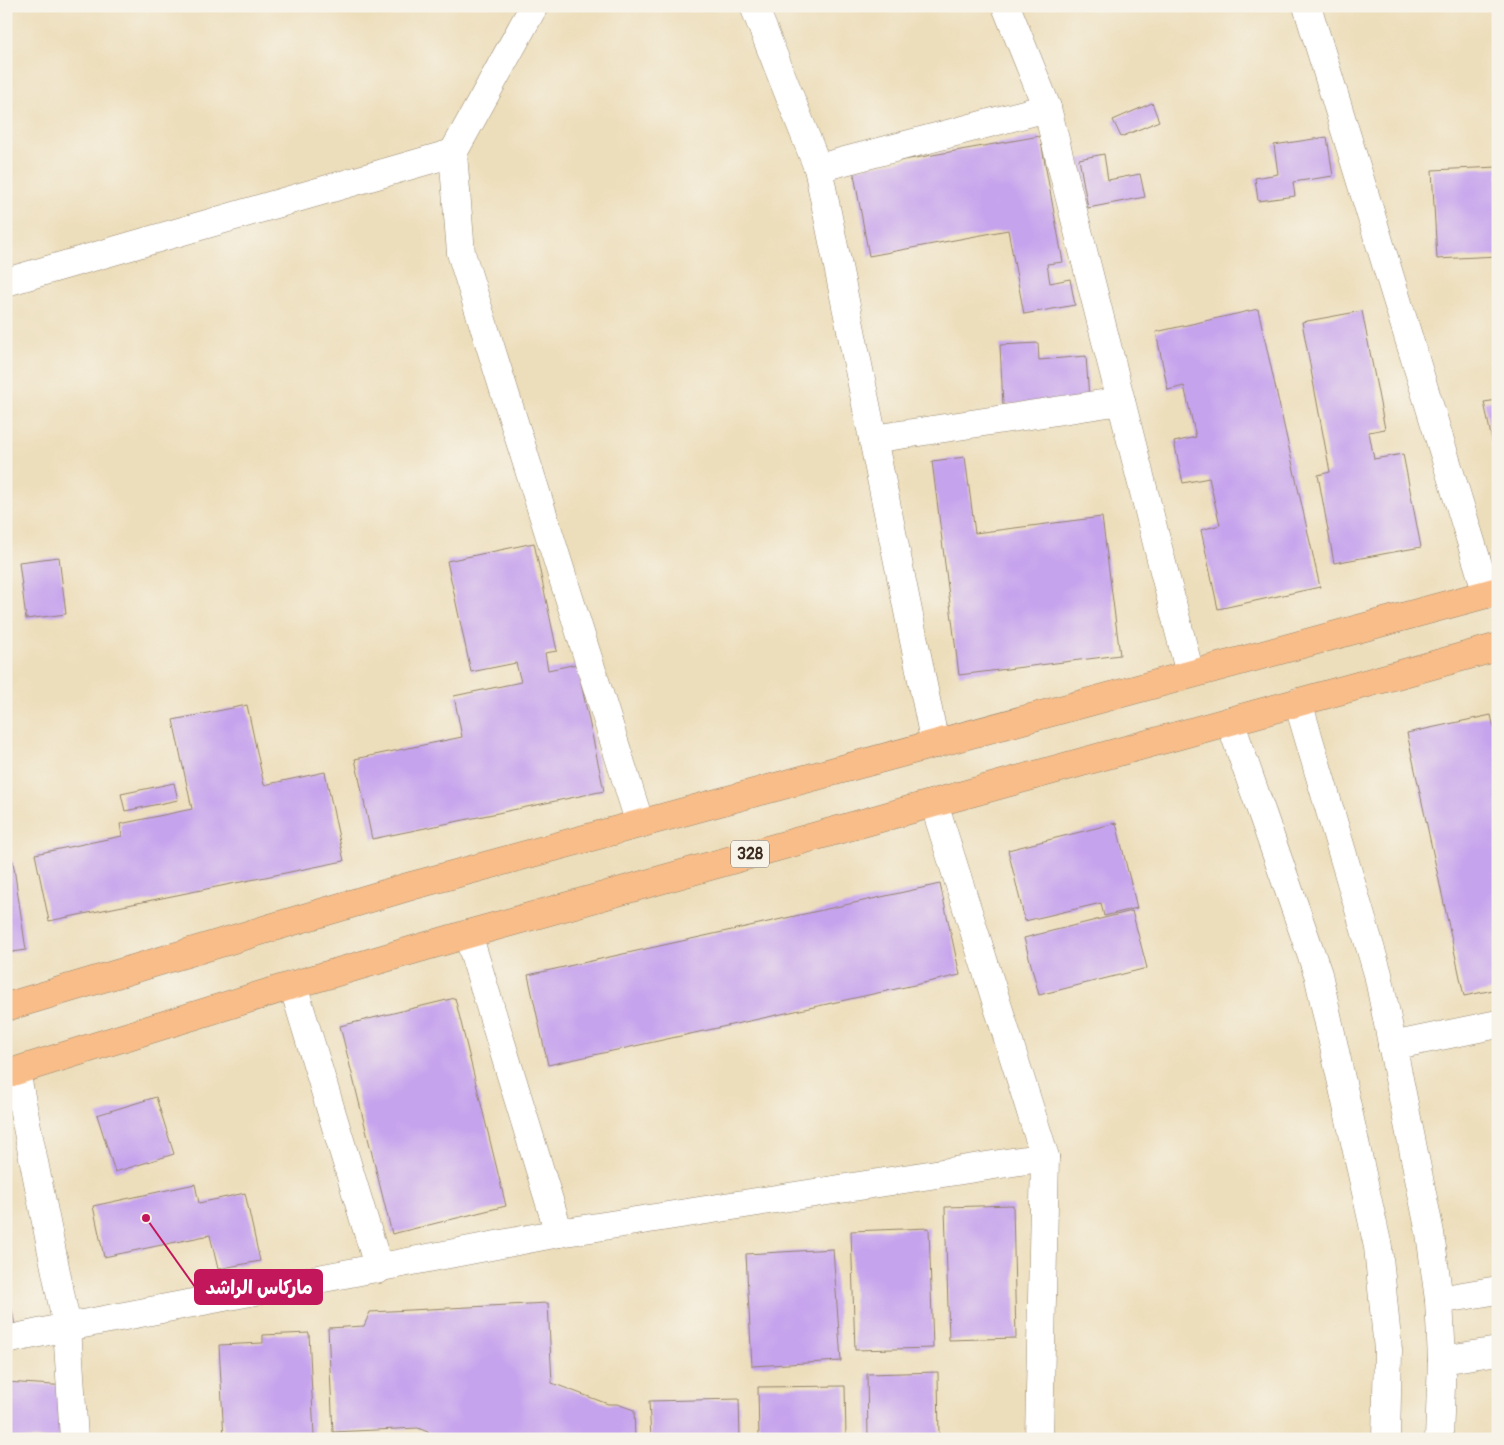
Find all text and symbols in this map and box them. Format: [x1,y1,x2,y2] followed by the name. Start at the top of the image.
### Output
[731,841,769,868] road number: 328
[195,1270,322,1304] callout: ماركاس الراشد
[205,1276,313,1300] text: ماركاس الراشد

